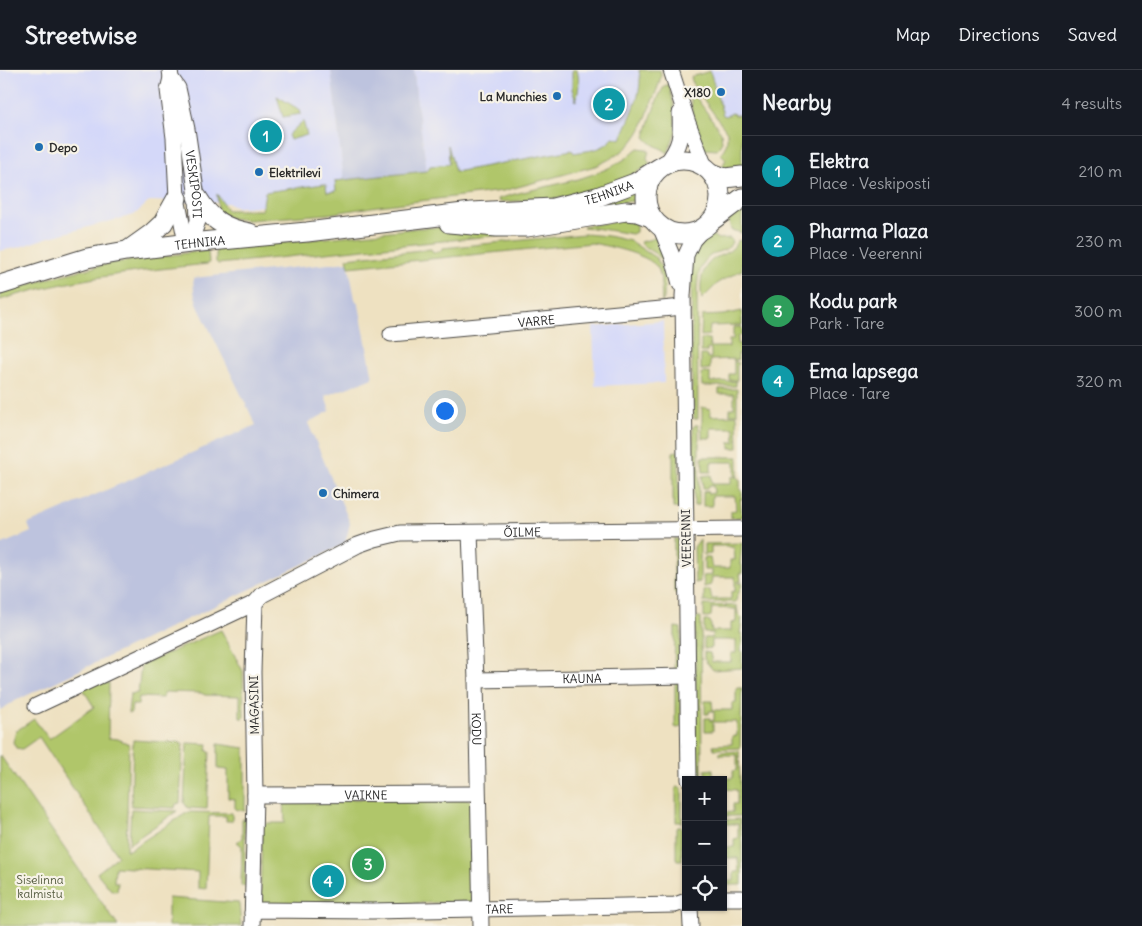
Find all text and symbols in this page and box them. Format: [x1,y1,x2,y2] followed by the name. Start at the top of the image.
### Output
[25,20,137,50] text: Streetwise
[895,23,930,46] text: Map
[958,23,1040,46] text: Directions
[1068,23,1117,46] text: Saved
[593,85,625,123] pin: 2
[684,85,711,100] place label: X180
[715,86,727,98] marker: X180
[480,89,548,104] place label: La Munchies
[762,89,832,116] text: Nearby
[551,90,563,102] marker: La Munchies
[1061,93,1122,113] text: 4 results
[250,117,282,155] pin: 1
[49,140,78,156] place label: Depo
[33,141,45,153] marker: Depo
[183,149,205,219] street label: VESKIPOSTI
[809,149,869,173] text: Elektra
[775,161,781,181] text: 1
[1079,161,1122,181] text: 210 m
[269,165,321,180] place label: Elektrilevi
[253,166,265,178] marker: Elektrilevi
[809,173,930,193] text: Place · Veskiposti
[583,177,635,207] street label: TEHNIKA
[809,219,928,243] text: Pharma Plaza
[774,231,782,251] text: 2
[1076,231,1122,251] text: 230 m
[174,232,226,252] street label: TEHNIKA
[809,243,922,263] text: Place · Veerenni
[809,289,897,313] text: Kodu park
[773,301,783,321] text: 3
[1074,301,1122,321] text: 300 m
[517,311,556,330] street label: VARRE
[809,313,884,333] text: Park · Tare
[809,359,918,383] text: Ema lapsega
[773,371,783,391] text: 4
[1076,371,1122,391] text: 320 m
[809,383,890,403] text: Place · Tare
[432,398,458,424] your location
[333,486,379,501] place label: Chimera
[317,487,329,499] marker: Chimera
[678,509,694,567] street label: VEERENNI
[503,524,541,539] street label: ÕILME
[562,670,602,686] street label: KAUNA
[246,675,262,735] street label: MAGASINI
[469,712,485,746] street label: KODU
[682,776,727,911] map controls
[682,776,727,821] button: +
[345,787,387,802] street label: VAIKNE
[682,821,727,866] button: −
[352,845,384,883] pin: 3
[312,862,344,900] pin: 4
[682,866,727,911] button: locate
[16,872,64,901] park label: Siselinna kalmistu
[485,901,514,916] street label: TARE

